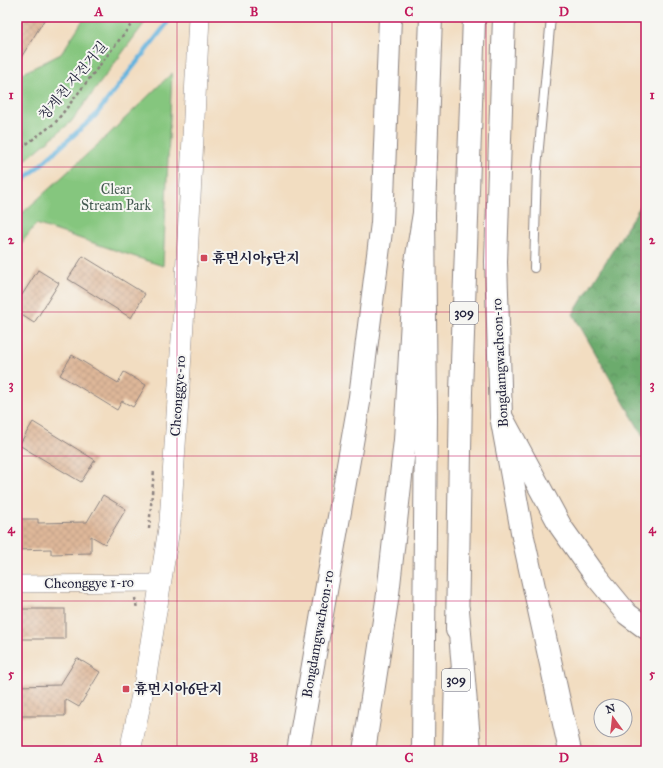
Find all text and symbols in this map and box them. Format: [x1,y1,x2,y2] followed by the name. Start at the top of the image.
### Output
[94,4,104,20] text: A
[250,4,259,20] text: B
[405,4,414,20] text: C
[559,4,569,20] text: D
[35,38,111,124] street label: 청계천 자전거길
[8,87,14,103] text: 1
[649,87,655,103] text: 1
[81,181,151,214] park label: Clear Stream Park
[8,232,15,248] text: 2
[649,232,656,248] text: 2
[212,250,300,267] place label: 휴먼시아5단지
[199,253,209,263] marker: 휴먼시아5단지
[488,298,512,428] street label: Bongdamgwacheon-ro
[450,302,478,324] road number: 309
[167,355,189,437] street label: Cheonggye-ro
[8,377,14,393] text: 3
[649,377,655,393] text: 3
[7,521,15,537] text: 4
[648,521,656,537] text: 4
[298,569,338,699] street label: Bongdamgwacheon-ro
[44,574,134,592] street label: Cheonggye 1-ro
[8,666,15,682] text: 5
[649,666,656,682] text: 5
[442,669,470,691] road number: 309
[134,681,222,698] place label: 휴먼시아6단지
[121,684,131,694] marker: 휴먼시아6단지
[593,698,633,738] north arrow
[604,701,617,716] text: N
[94,750,104,766] text: A
[250,750,259,766] text: B
[405,750,414,766] text: C
[559,750,569,766] text: D

